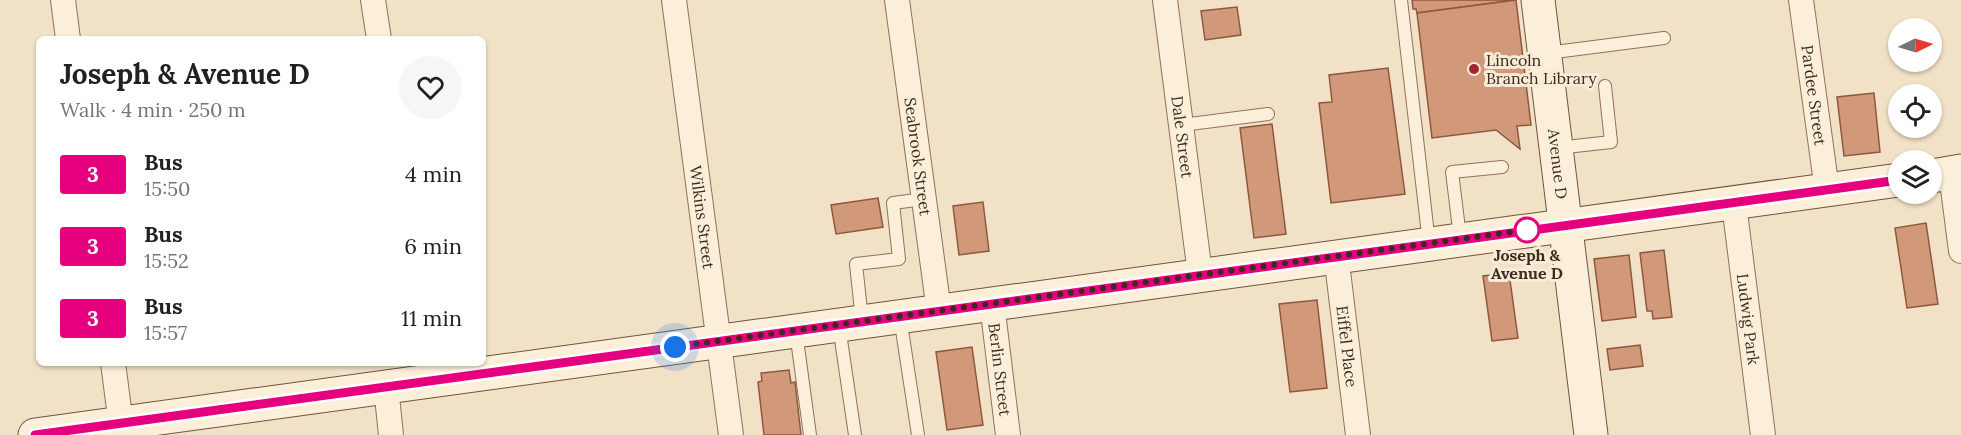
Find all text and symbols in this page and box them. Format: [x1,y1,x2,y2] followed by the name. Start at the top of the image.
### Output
[1888,18,1942,72] north arrow
[1888,18,1942,204] map controls
[1797,44,1831,147] street label: Pardee Street
[1486,50,1597,88] place label: Lincoln Branch Library
[60,56,310,92] text: Joseph & Avenue D
[399,56,462,119] button: heart
[1467,62,1481,76] marker: Lincoln Branch Library
[1888,84,1942,138] button: locate
[1167,95,1198,180] street label: Dale Street
[900,96,936,218] street label: Seabrook Street
[60,97,246,122] text: Walk · 4 min · 250 m
[1544,127,1572,200] street label: Avenue D
[144,148,183,176] text: Bus
[1888,150,1942,204] button: layers
[405,160,462,188] text: 4 min
[87,161,99,188] text: 3
[686,164,719,271] street label: Wilkins Street
[144,176,191,201] text: 15:50
[1514,217,1540,243] marker: Joseph & Avenue D
[144,220,183,248] text: Bus
[404,232,462,260] text: 6 min
[87,233,99,260] text: 3
[1491,245,1563,283] place label: Joseph & Avenue D
[144,248,189,273] text: 15:52
[1733,272,1764,366] street label: Ludwig Park
[144,292,183,320] text: Bus
[401,304,462,332] text: 11 min
[1332,304,1362,389] street label: Eiffel Place
[87,305,99,332] text: 3
[144,320,187,345] text: 15:57
[984,322,1016,418] street label: Berlin Street
[660,332,690,362] your location

